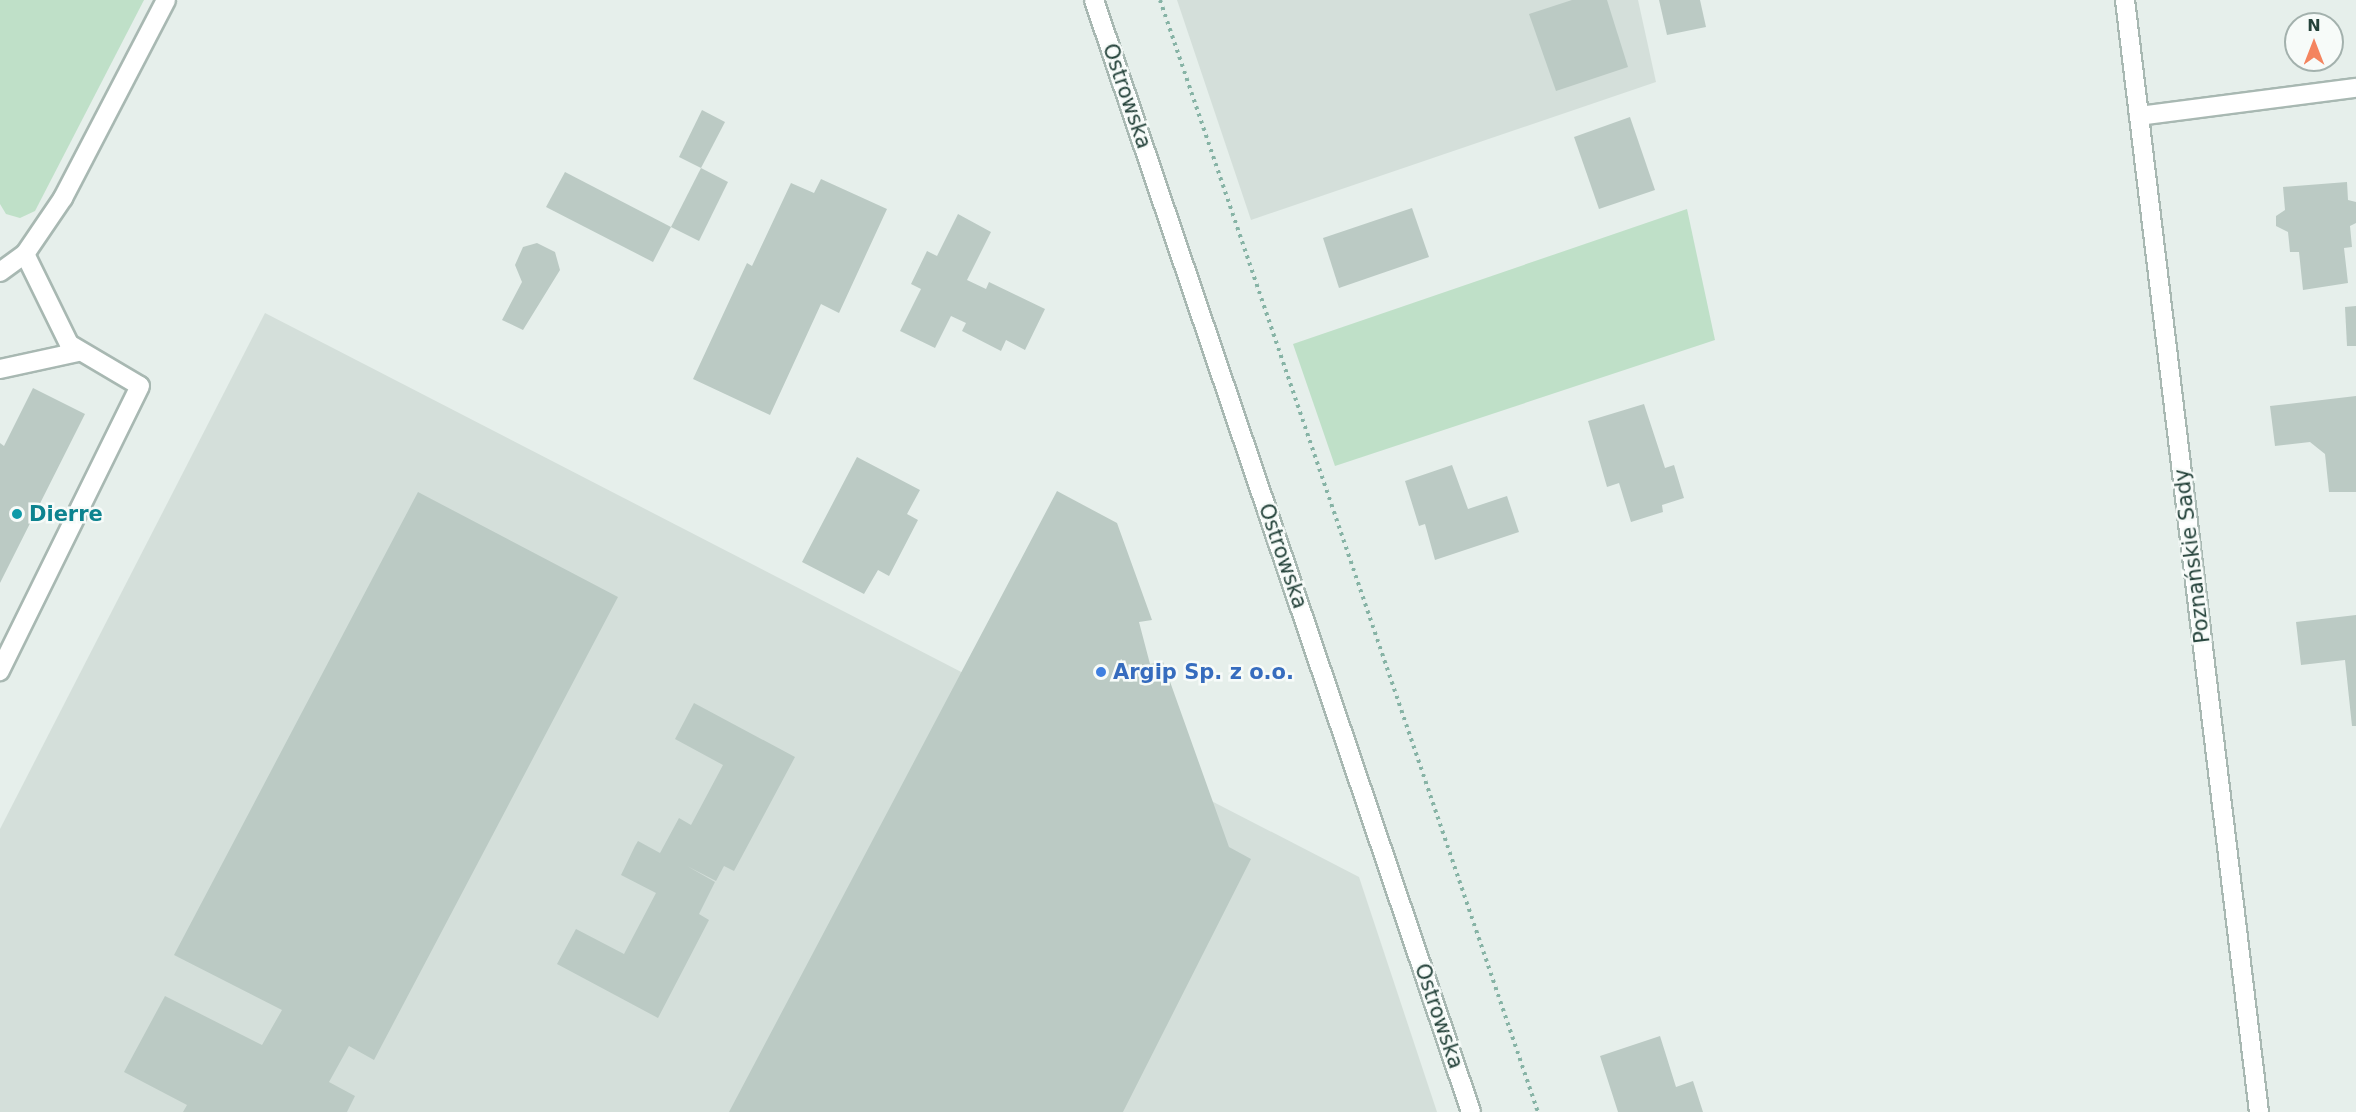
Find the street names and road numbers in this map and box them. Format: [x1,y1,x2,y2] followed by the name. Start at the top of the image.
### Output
[1097,40,1157,152] street label: Ostrowska
[2169,467,2215,645] street label: Poznańskie Sady
[1253,500,1313,612] street label: Ostrowska
[1409,960,1469,1072] street label: Ostrowska

